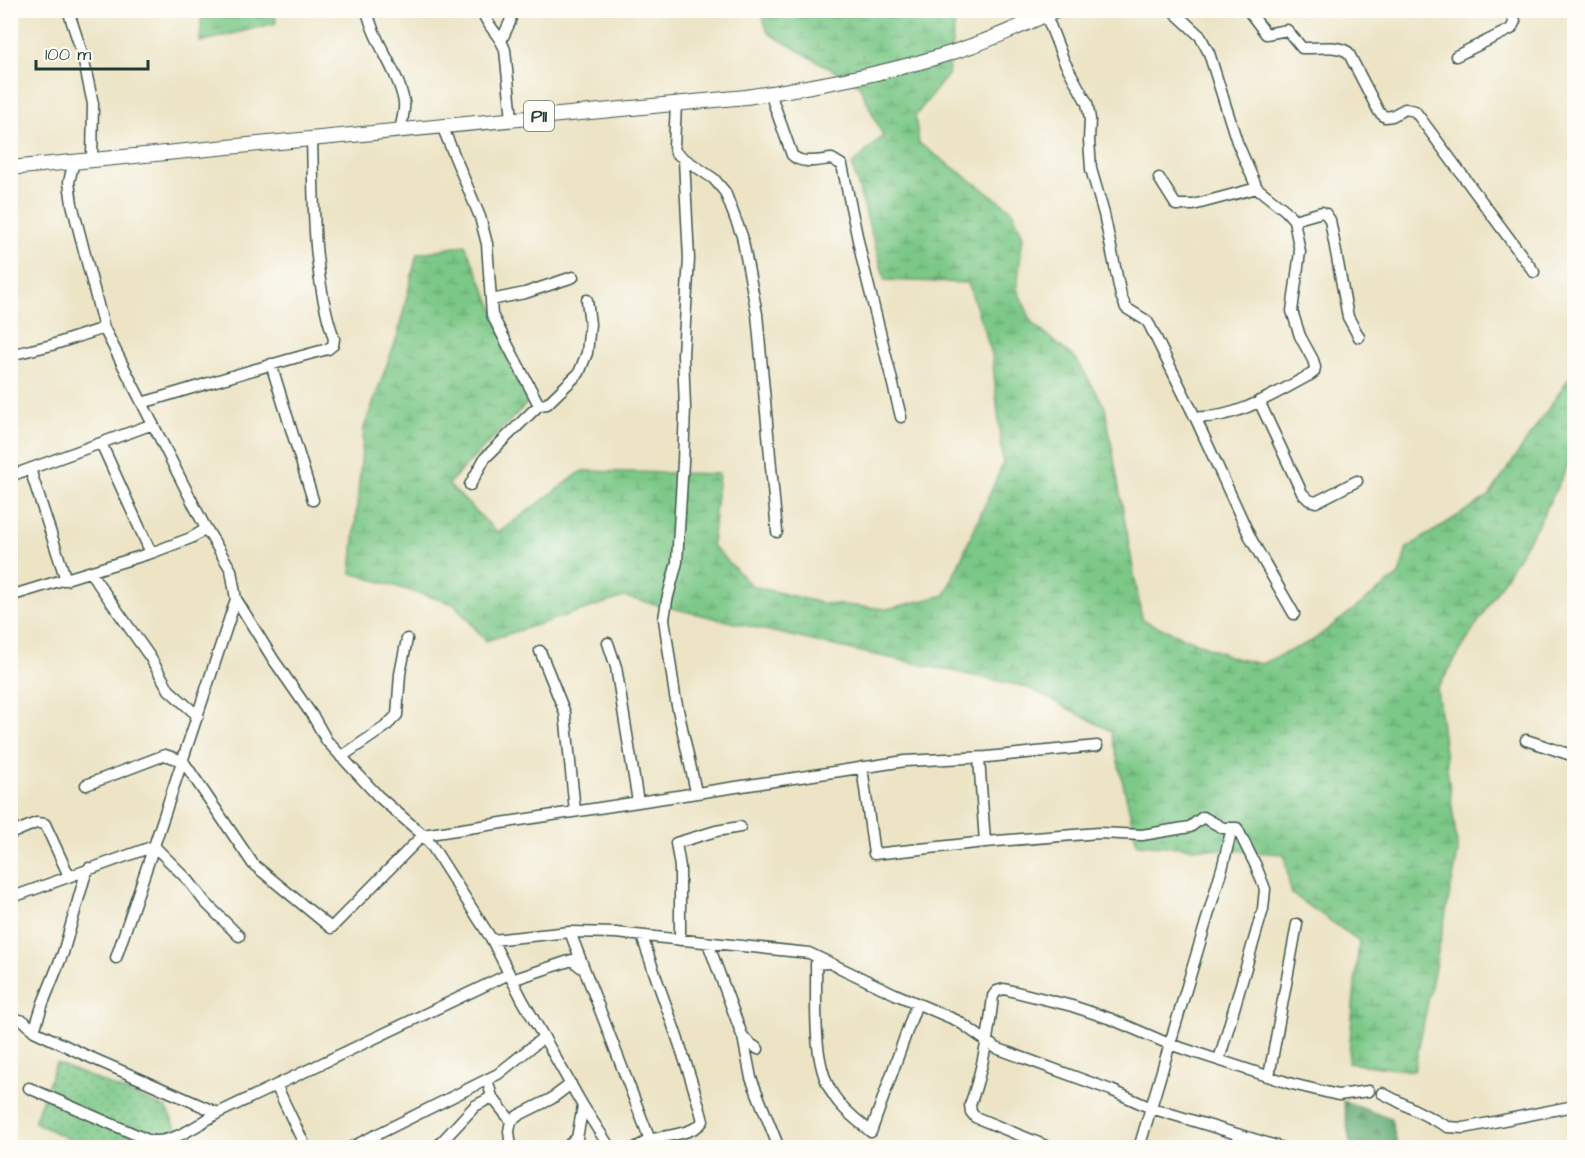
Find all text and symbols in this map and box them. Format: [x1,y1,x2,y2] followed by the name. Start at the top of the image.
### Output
[36,33,148,71] scale bar
[45,42,91,67] text: 100 m
[524,101,554,131] road number: P11

